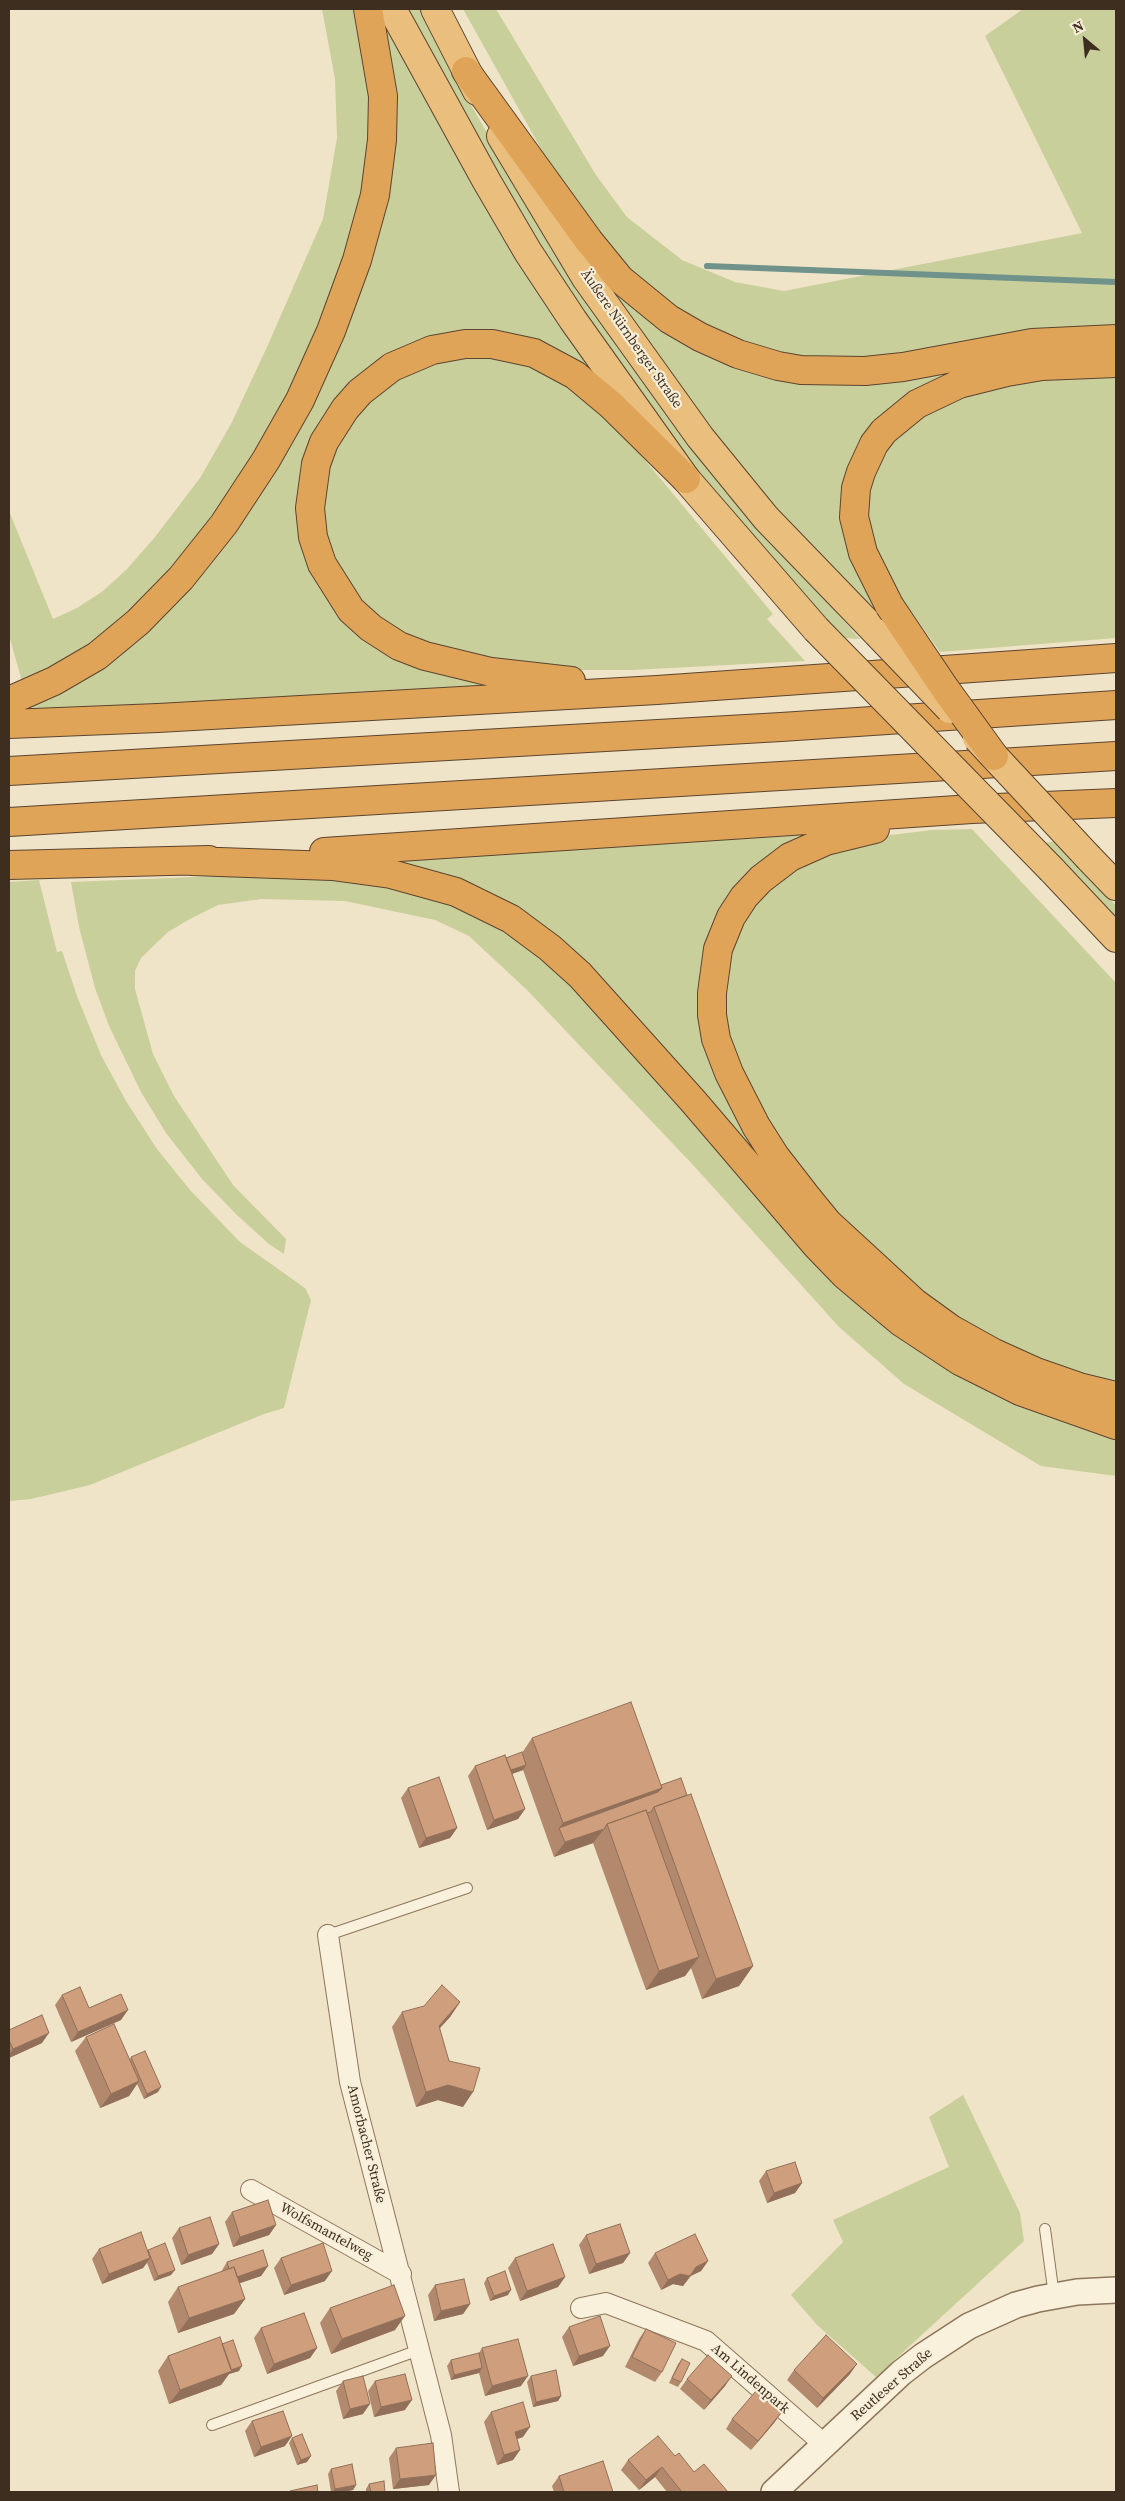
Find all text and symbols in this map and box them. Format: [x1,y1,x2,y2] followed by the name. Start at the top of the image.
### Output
[1060,15,1110,65] north arrow
[1069,16,1087,38] text: N
[577,266,685,412] street label: Äußere Nürnberger Straße
[343,2083,389,2205] street label: Amorbacher Straße
[277,2200,375,2264] street label: Wolfsmantelweg
[707,2340,793,2418] street label: Am Lindenpark
[848,2345,936,2425] street label: Reutleser Straße

